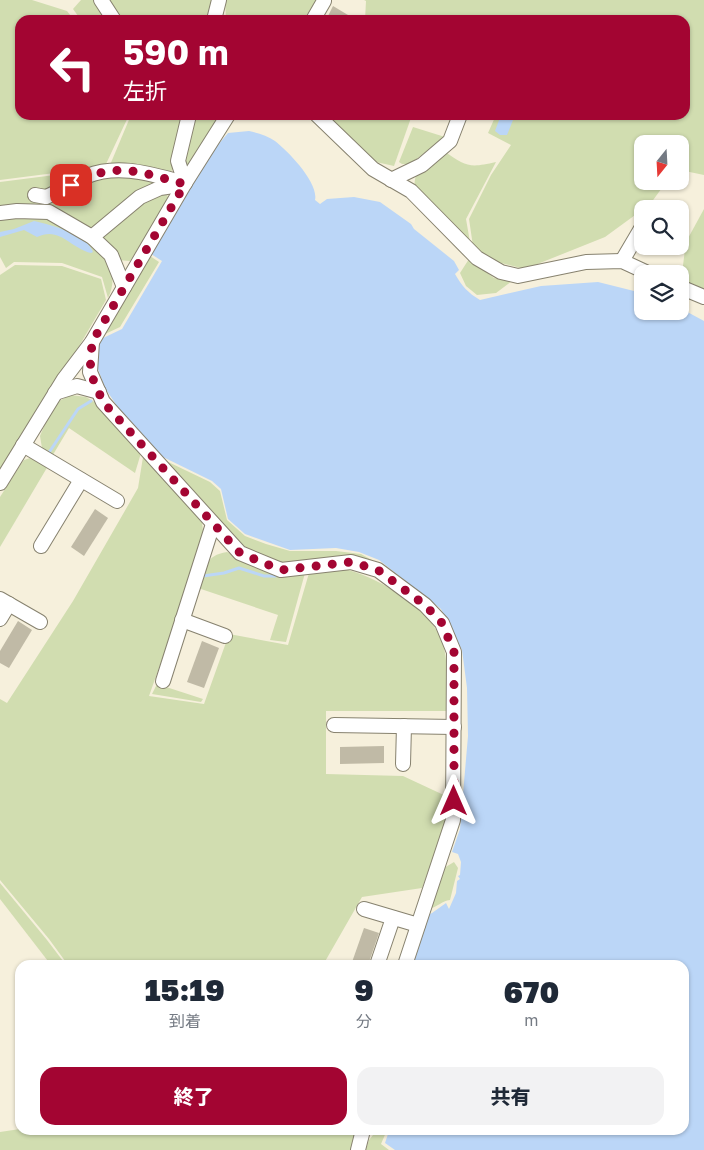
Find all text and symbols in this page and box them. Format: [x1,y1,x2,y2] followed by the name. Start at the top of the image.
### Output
[123,31,229,73] text: 590 m
[40,35,105,100] icon: left
[123,77,167,104] text: 左折
[634,135,689,190] north arrow
[634,135,689,320] map controls
[50,164,92,206] pin
[57,171,85,199] icon: arrive
[634,200,689,255] button: search
[634,265,689,320] button: layers
[427,774,479,826] position arrow
[145,972,225,1008] text: 15:19
[354,972,374,1008] text: 9
[504,974,559,1010] text: 670
[524,1010,538,1030] text: m
[169,1011,201,1031] text: 到着
[356,1011,372,1031] text: 分
[40,1067,347,1125] button: 終了
[357,1067,664,1125] button: 共有

